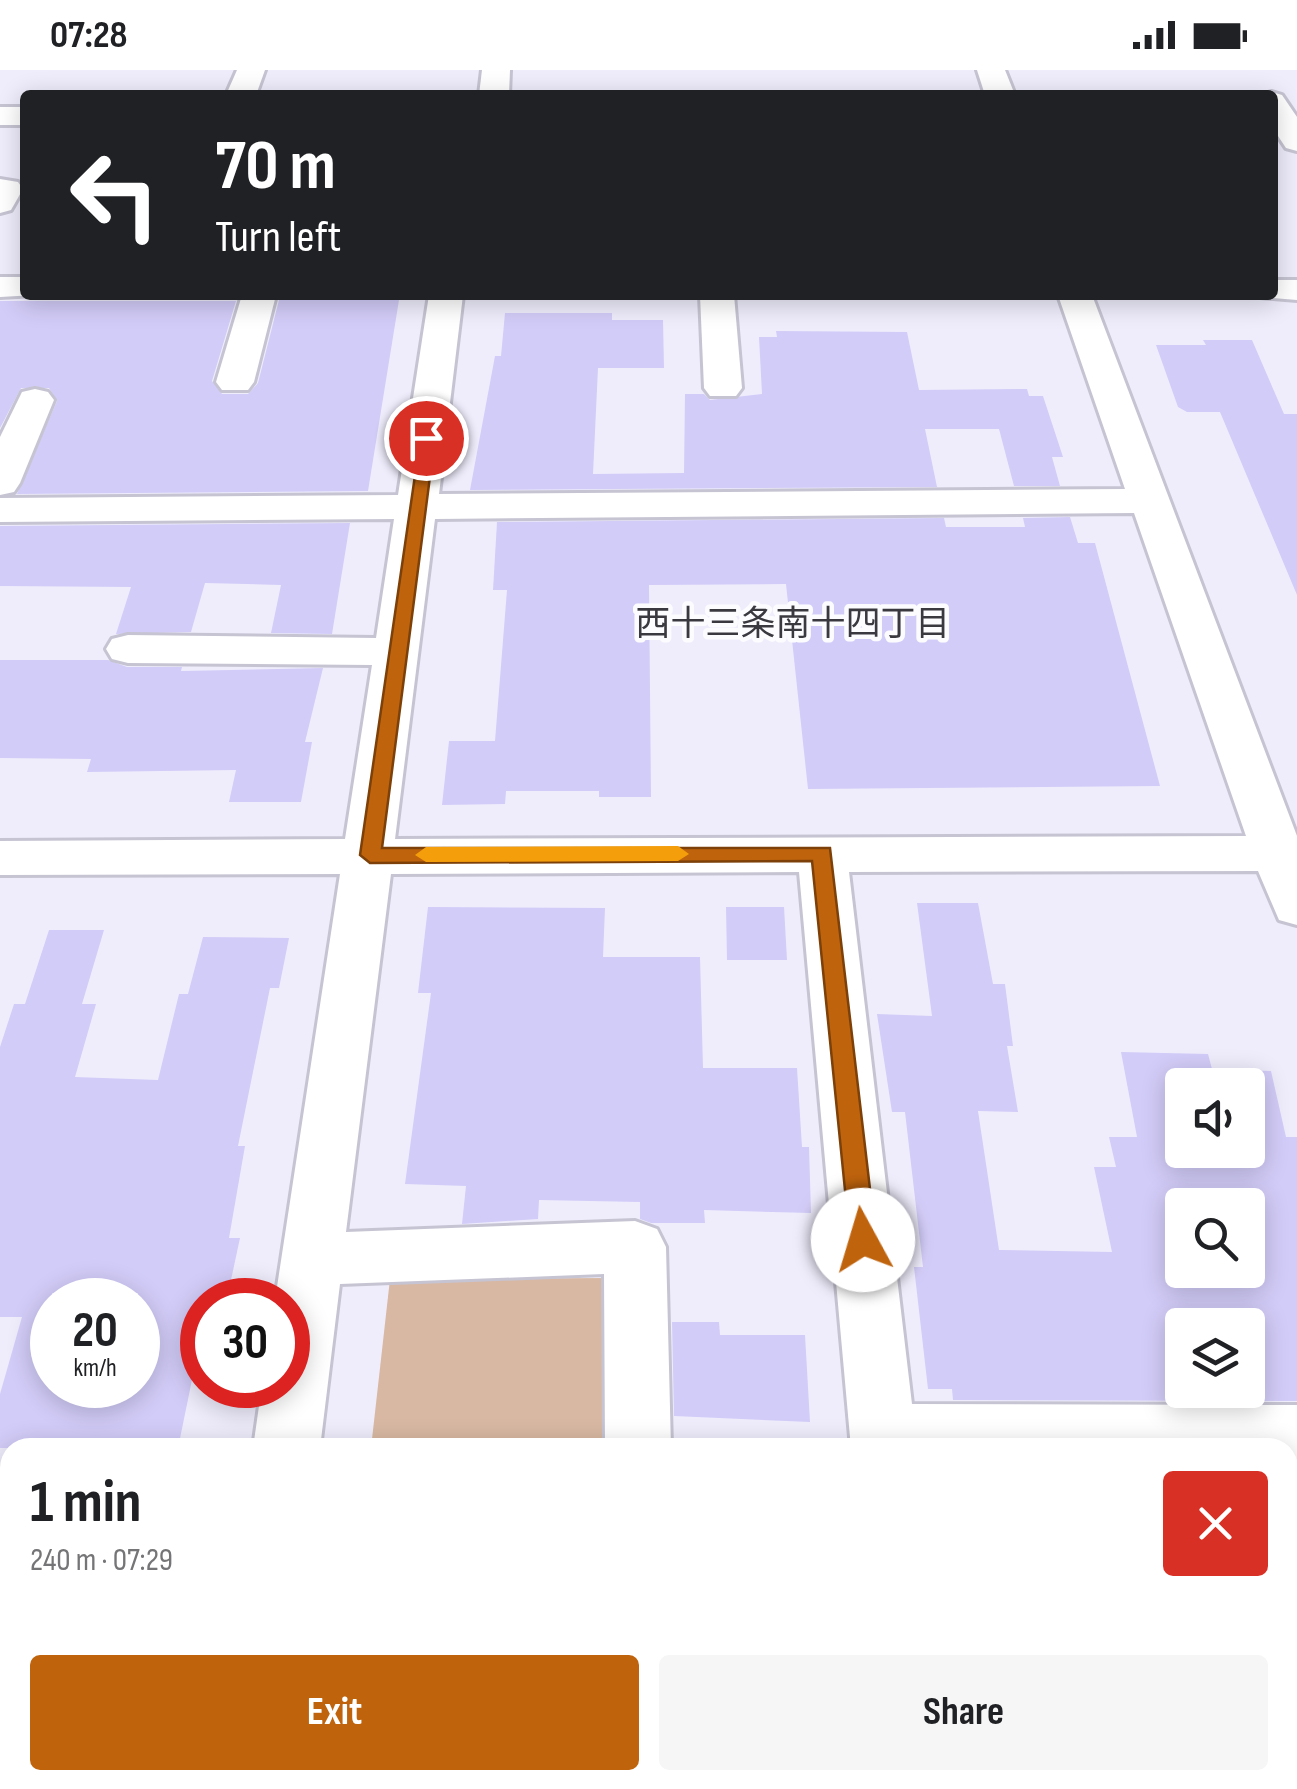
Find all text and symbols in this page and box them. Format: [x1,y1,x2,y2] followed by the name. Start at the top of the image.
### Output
[50,13,128,58] text: 07:28
[215,125,336,209] text: 70 m
[50,130,180,260] icon: left
[215,210,341,265] text: Turn left
[384,396,469,481] pin
[399,411,454,466] icon: arrive
[635,603,951,646] district label: 西十三条南十四丁目
[1165,1068,1265,1408] map controls
[1165,1068,1265,1168] button: sound
[811,1188,915,1292] position arrow
[1165,1188,1265,1288] button: search
[180,1278,310,1408] speed limit sign: 30
[72,1301,118,1361] text: 20
[1165,1308,1265,1408] button: layers
[73,1353,117,1384] text: km/h
[30,1467,142,1539] text: 1 min
[1163,1471,1268,1576] button: close
[30,1541,173,1580] text: 240 m · 07:29
[30,1655,639,1770] button: Exit
[659,1655,1268,1770] button: Share

